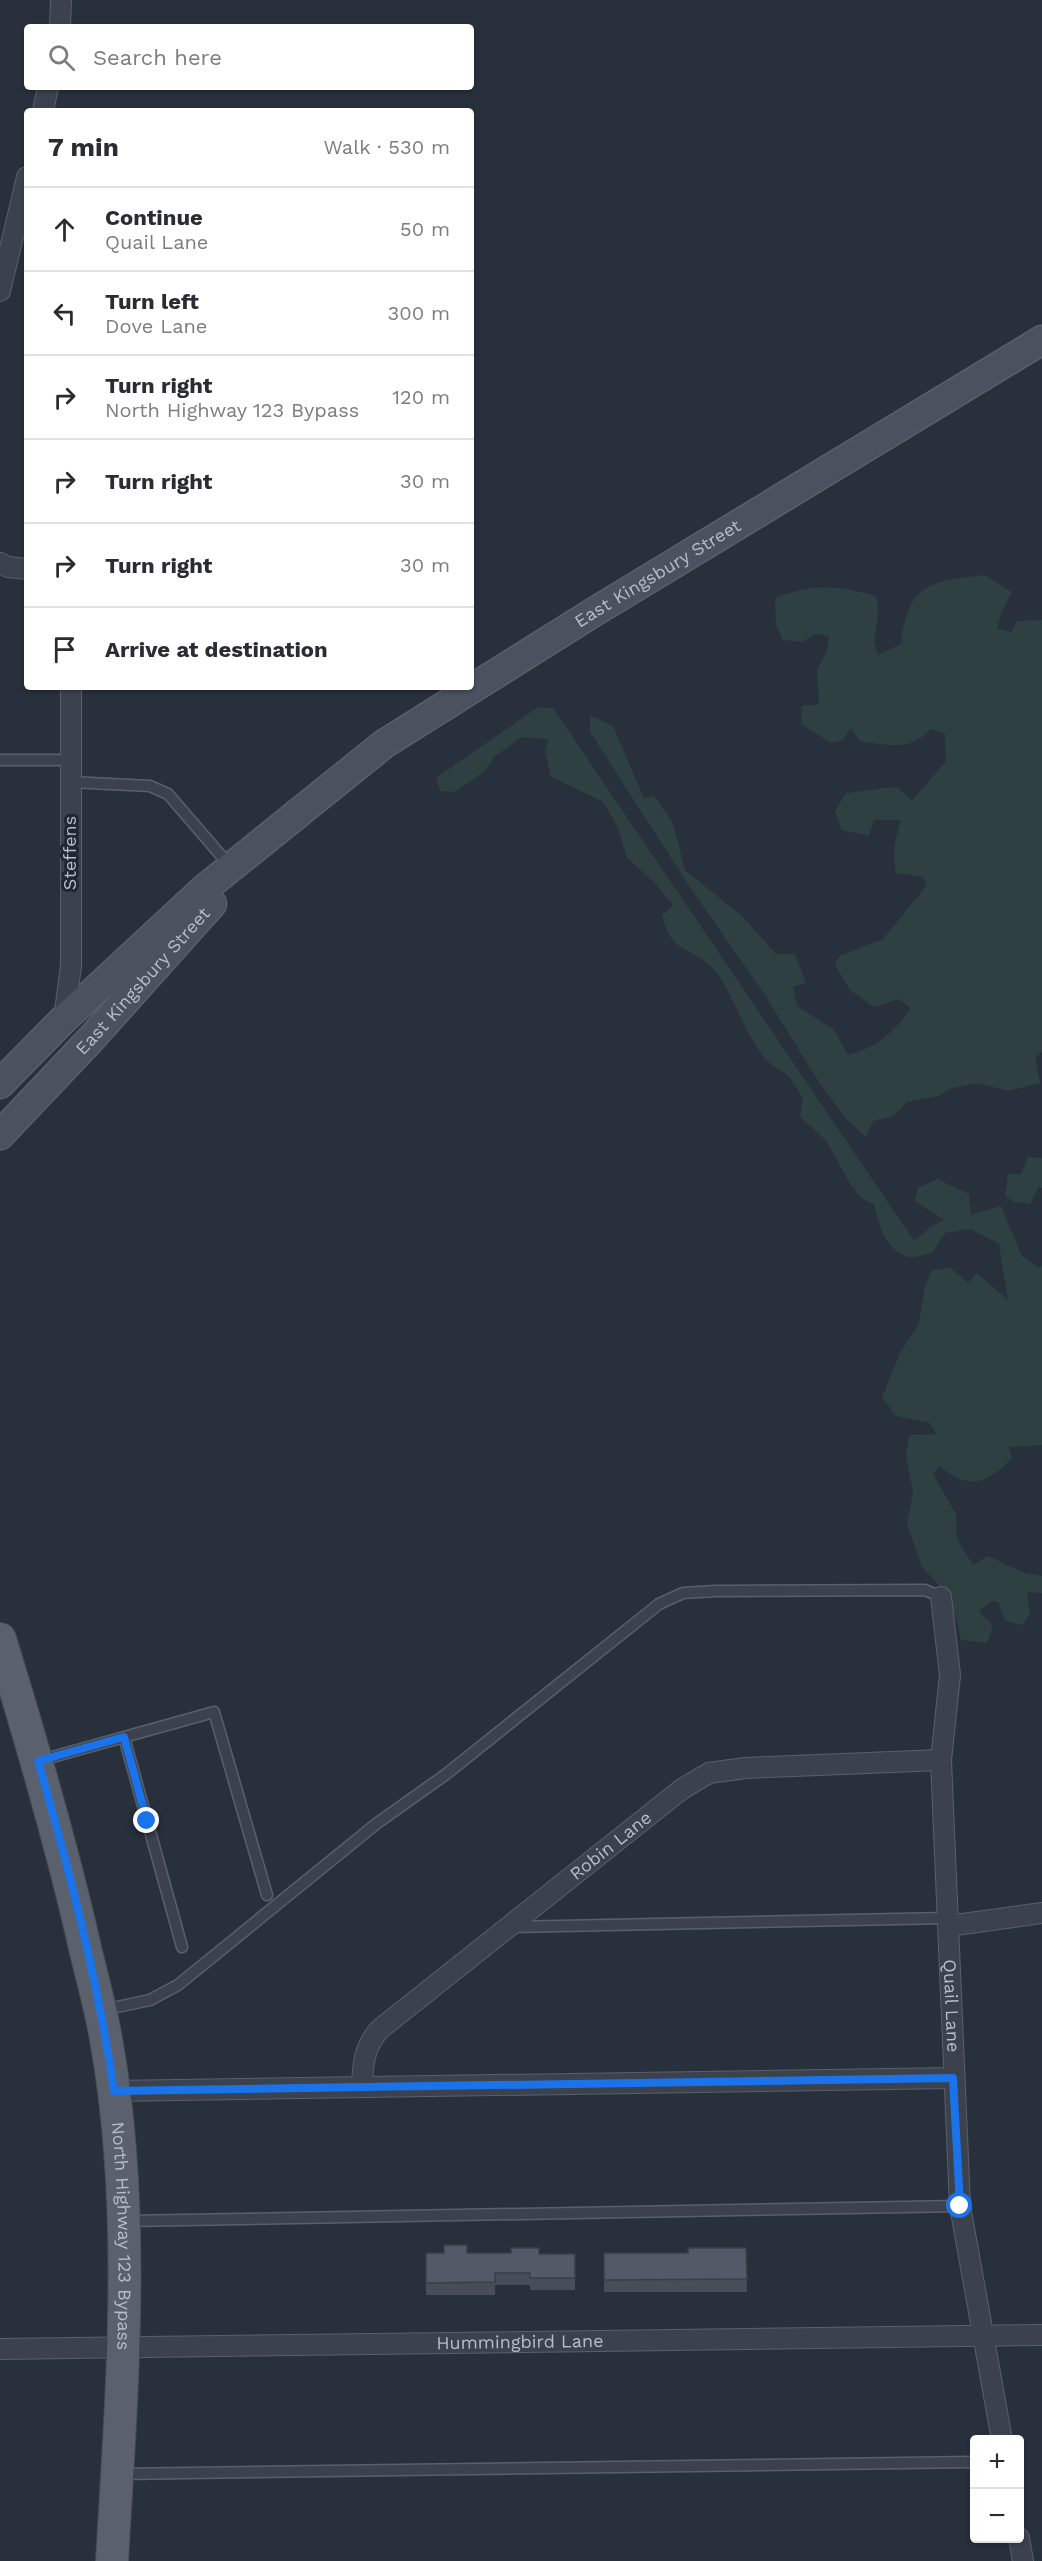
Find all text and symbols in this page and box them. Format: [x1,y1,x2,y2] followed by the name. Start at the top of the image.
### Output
[24,24,474,90] search box
[45,41,78,74] icon: search
[93,45,222,70] text: Search here
[48,132,119,162] text: 7 min
[323,135,450,159] text: Walk · 530 m
[105,205,203,230] text: Continue
[48,213,81,246] icon: ahead
[400,217,450,241] text: 50 m
[105,230,208,254] text: Quail Lane
[105,289,199,314] text: Turn left
[48,297,81,330] icon: left
[388,301,450,325] text: 300 m
[105,314,207,338] text: Dove Lane
[105,373,212,398] text: Turn right
[48,381,81,414] icon: right
[392,385,450,409] text: 120 m
[105,398,359,422] text: North Highway 123 Bypass
[48,465,81,498] icon: right
[105,469,212,494] text: Turn right
[400,469,450,493] text: 30 m
[571,514,745,632] street label: East Kingsbury Street
[48,549,81,582] icon: right
[105,553,212,578] text: Turn right
[400,553,450,577] text: 30 m
[48,633,81,666] icon: arrive
[105,637,328,662] text: Arrive at destination
[59,816,80,890] street label: Steffens
[71,902,214,1059] street label: East Kingsbury Street
[565,1806,655,1884] street label: Robin Lane
[133,1807,159,1833] route end
[939,1959,964,2053] street label: Quail Lane
[108,2121,136,2351] street label: North Highway 123 Bypass
[946,2192,972,2218] route start
[436,2330,604,2353] street label: Hummingbird Lane
[970,2435,1024,2543] map controls
[970,2435,1024,2489] button: +
[970,2489,1024,2543] button: −

